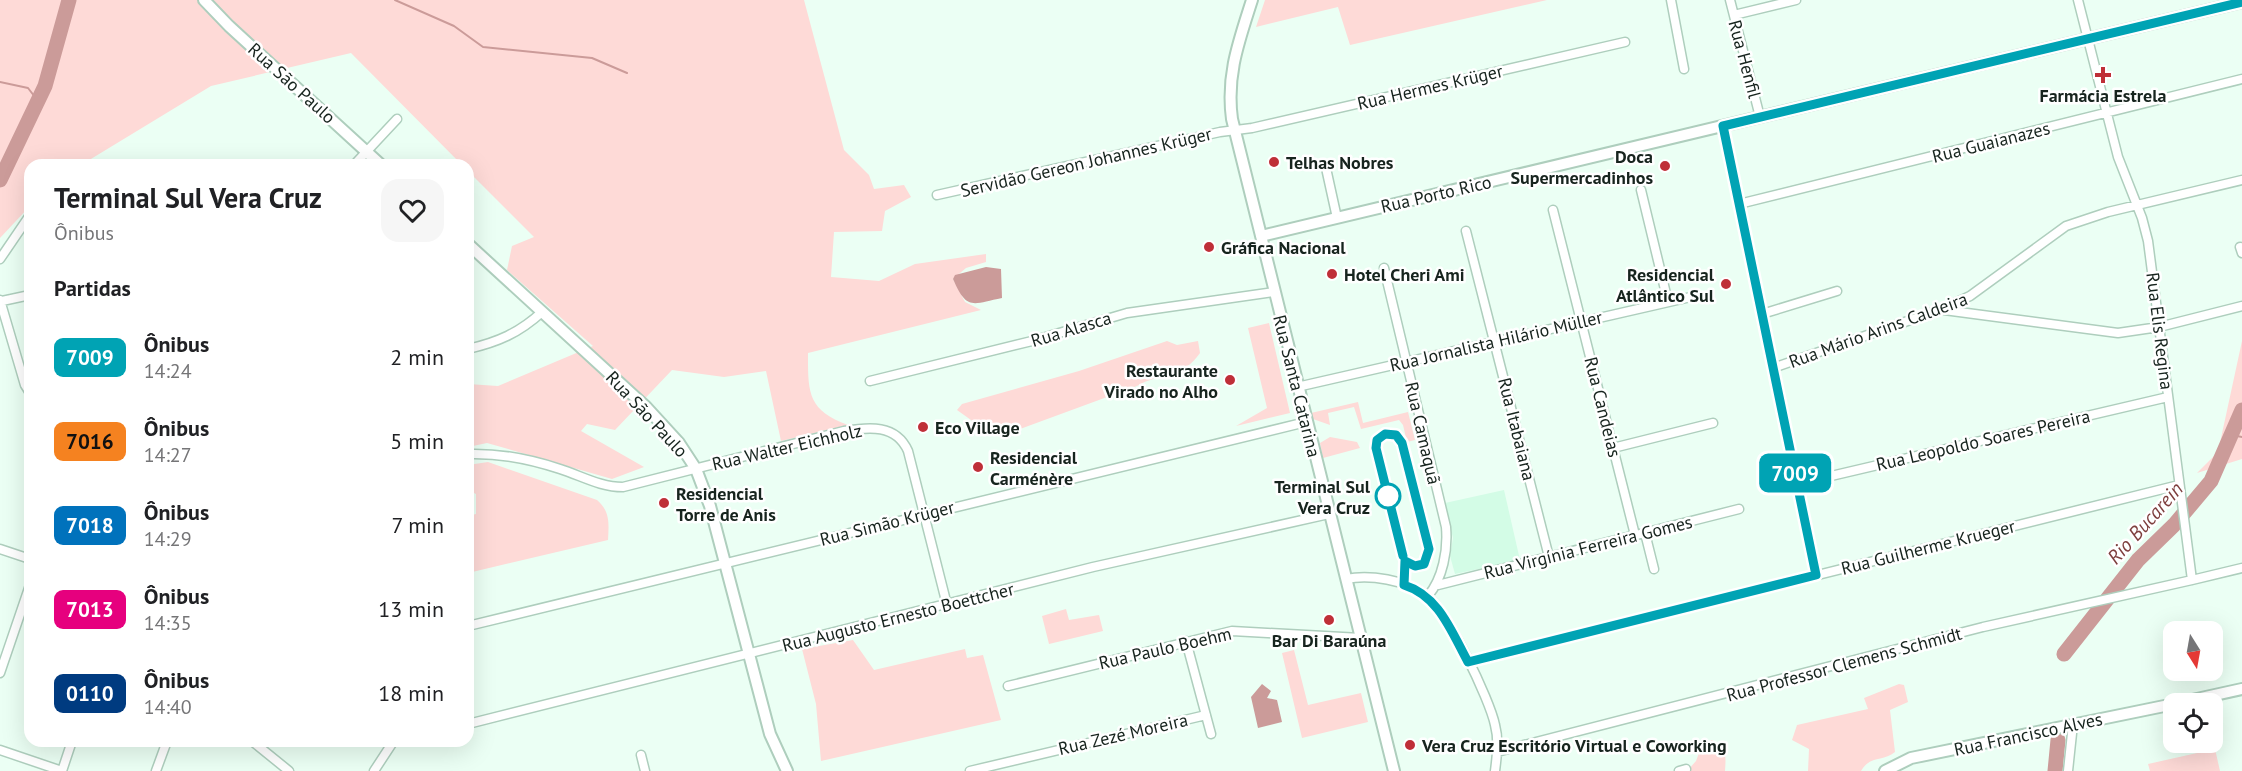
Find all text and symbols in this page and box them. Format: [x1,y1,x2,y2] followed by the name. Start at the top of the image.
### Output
[1724,17,1767,101] street label: Rua Henfil
[243,38,341,128] street label: Rua São Paulo
[1355,59,1505,115] street label: Rua Hermes Krüger
[2096,68,2110,82] marker: Farmácia Estrela
[2040,84,2167,107] place label: Farmácia Estrela
[1930,116,2052,168] street label: Rua Guaianazes
[958,122,1214,202] street label: Servidão Gereon Johannes Krüger
[1510,145,1653,189] place label: Doca Supermercadinhos
[1286,151,1394,174] place label: Telhas Nobres
[1267,155,1281,169] marker: Telhas Nobres
[1658,159,1672,173] marker: Doca Supermercadinhos
[1378,170,1494,218] street label: Rua Porto Rico
[54,179,322,216] text: Terminal Sul Vera Cruz
[381,179,444,242] button: heart
[54,220,114,246] text: Ônibus
[1221,236,1346,259] place label: Gráfica Nacional
[1202,240,1216,254] marker: Gráfica Nacional
[1344,263,1465,286] place label: Hotel Cheri Ami
[1616,263,1715,307] place label: Residencial Atlântico Sul
[1325,267,1339,281] marker: Hotel Cheri Ami
[2141,271,2179,391] street label: Rua Elis Regina
[54,274,131,302] text: Partidas
[1719,277,1733,291] marker: Residencial Atlântico Sul
[1785,287,1971,373] street label: Rua Mário Arins Caldeira
[1387,305,1605,377] street label: Rua Jornalista Hilário Müller
[1028,306,1114,352] street label: Rua Alasca
[1268,312,1326,460] street label: Rua Santa Catarina
[144,330,209,358] text: Ônibus
[390,343,444,371] text: 2 min
[66,344,114,371] text: 7009
[1579,354,1627,460] street label: Rua Candeias
[144,358,192,384] text: 14:24
[1103,359,1218,403] place label: Restaurante Virado no Alho
[601,366,693,462] street label: Rua São Paulo
[1223,373,1237,387] marker: Restaurante Virado no Alho
[1493,375,1541,483] street label: Rua Itabaiana
[1400,379,1446,487] street label: Rua Camaquã
[1874,404,2092,476] street label: Rua Leopoldo Soares Pereira
[144,414,209,442] text: Ônibus
[935,416,1020,439] place label: Eco Village
[710,419,864,475] street label: Rua Walter Eichholz
[916,420,930,434] marker: Eco Village
[390,427,444,455] text: 5 min
[66,428,114,455] text: 7016
[144,442,192,468] text: 14:27
[990,446,1078,490] place label: Residencial Carménère
[1753,454,1837,492] line badge: 7009
[971,460,985,474] marker: Residencial Carménère
[1771,460,1819,487] text: 7009
[1274,475,1371,519] place label: Terminal Sul Vera Cruz
[2101,476,2189,570] water label: Rio Bucarein
[676,482,776,526] place label: Residencial Torre de Anis
[1375,483,1401,509] marker: Terminal Sul Vera Cruz
[817,495,957,551] street label: Rua Simão Krüger
[657,496,671,510] marker: Residencial Torre de Anis
[144,498,209,526] text: Ônibus
[1481,510,1695,584] street label: Rua Virgínia Ferreira Gomes
[392,511,444,539] text: 7 min
[66,512,114,539] text: 7018
[1839,514,2017,580] street label: Rua Guilherme Krueger
[144,526,192,552] text: 14:29
[780,577,1016,657] street label: Rua Augusto Ernesto Boettcher
[144,582,209,610] text: Ônibus
[378,595,444,623] text: 13 min
[66,596,114,623] text: 7013
[144,610,192,636] text: 14:35
[1322,613,1336,627] marker: Bar Di Baraúna
[1724,621,1964,707] street label: Rua Professor Clemens Schmidt
[2163,621,2223,681] north arrow
[2163,621,2223,753] map controls
[1096,622,1234,674] street label: Rua Paulo Boehm
[1272,629,1386,652] place label: Bar Di Baraúna
[144,666,209,694] text: Ônibus
[378,679,444,707] text: 18 min
[66,680,114,707] text: 0110
[2163,693,2223,753] button: locate
[144,694,192,720] text: 14:40
[1952,707,2104,761] street label: Rua Francisco Alves
[1056,708,1190,760] street label: Rua Zezé Moreira
[1421,734,1727,757] place label: Vera Cruz Escritório Virtual e Coworking
[1403,738,1417,752] marker: Vera Cruz Escritório Virtual e Coworking

